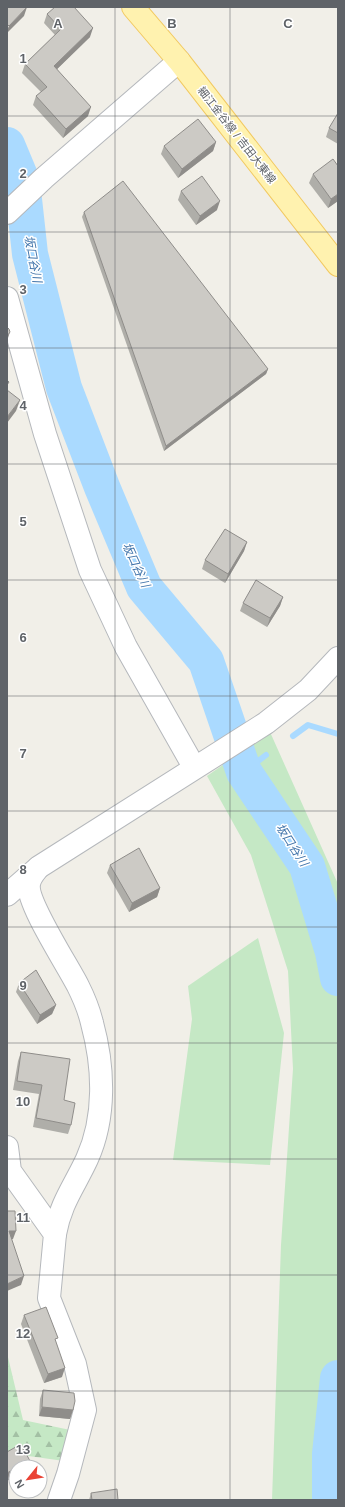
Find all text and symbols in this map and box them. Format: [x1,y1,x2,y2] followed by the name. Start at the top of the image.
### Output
[53,16,63,31] text: A
[167,16,177,31] text: B
[283,16,293,31] text: C
[19,51,27,66] text: 1
[196,84,278,186] street label: 細江金谷線 / 吉田大東線
[19,166,27,181] text: 2
[22,234,45,286] water label: 坂口谷川
[19,282,27,297] text: 3
[19,398,27,413] text: 4
[19,514,27,529] text: 5
[120,540,153,592] water label: 坂口谷川
[19,630,27,645] text: 6
[19,746,27,761] text: 7
[273,821,312,871] water label: 坂口谷川
[19,862,27,877] text: 8
[19,978,27,993] text: 9
[16,1094,30,1109] text: 10
[16,1210,30,1225] text: 11
[16,1326,30,1341] text: 12
[16,1442,30,1457] text: 13
[8,1459,48,1499] north arrow
[12,1478,27,1490] text: N

